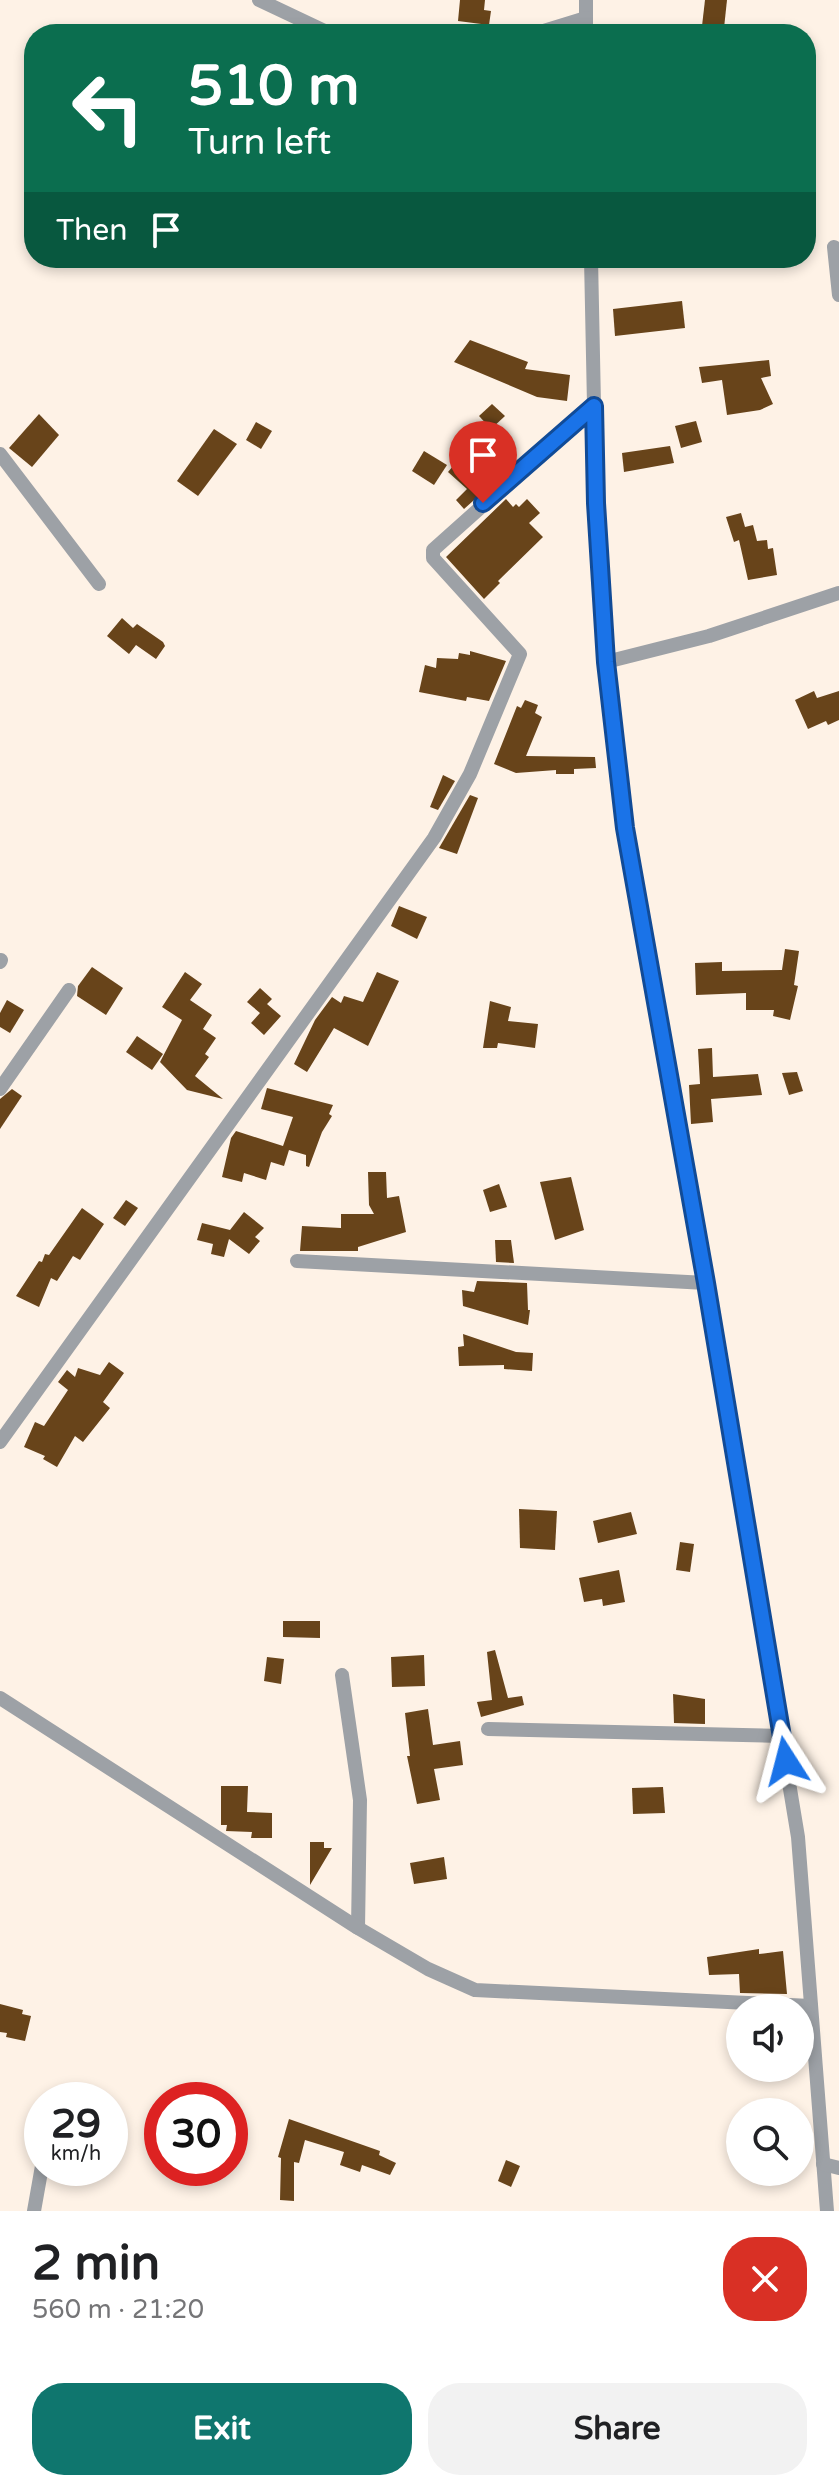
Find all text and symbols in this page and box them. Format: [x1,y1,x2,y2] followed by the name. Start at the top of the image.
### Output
[188,53,359,120] text: 510 m
[56,56,160,160] icon: left
[188,121,331,164] text: Turn left
[144,208,188,252] icon: arrive
[56,212,128,249] text: Then
[449,421,517,503] pin
[461,433,505,477] icon: arrive
[744,1719,828,1803] position arrow
[726,1994,814,2186] map controls
[726,1994,814,2082] button: sound
[144,2082,248,2186] speed limit sign: 30
[726,2098,814,2186] button: search
[51,2100,101,2148] text: 29
[51,2142,101,2166] text: km/h
[32,2235,160,2293] text: 2 min
[723,2237,807,2321] button: close
[32,2294,204,2325] text: 560 m · 21:20
[32,2383,412,2475] button: Exit
[428,2383,807,2475] button: Share

